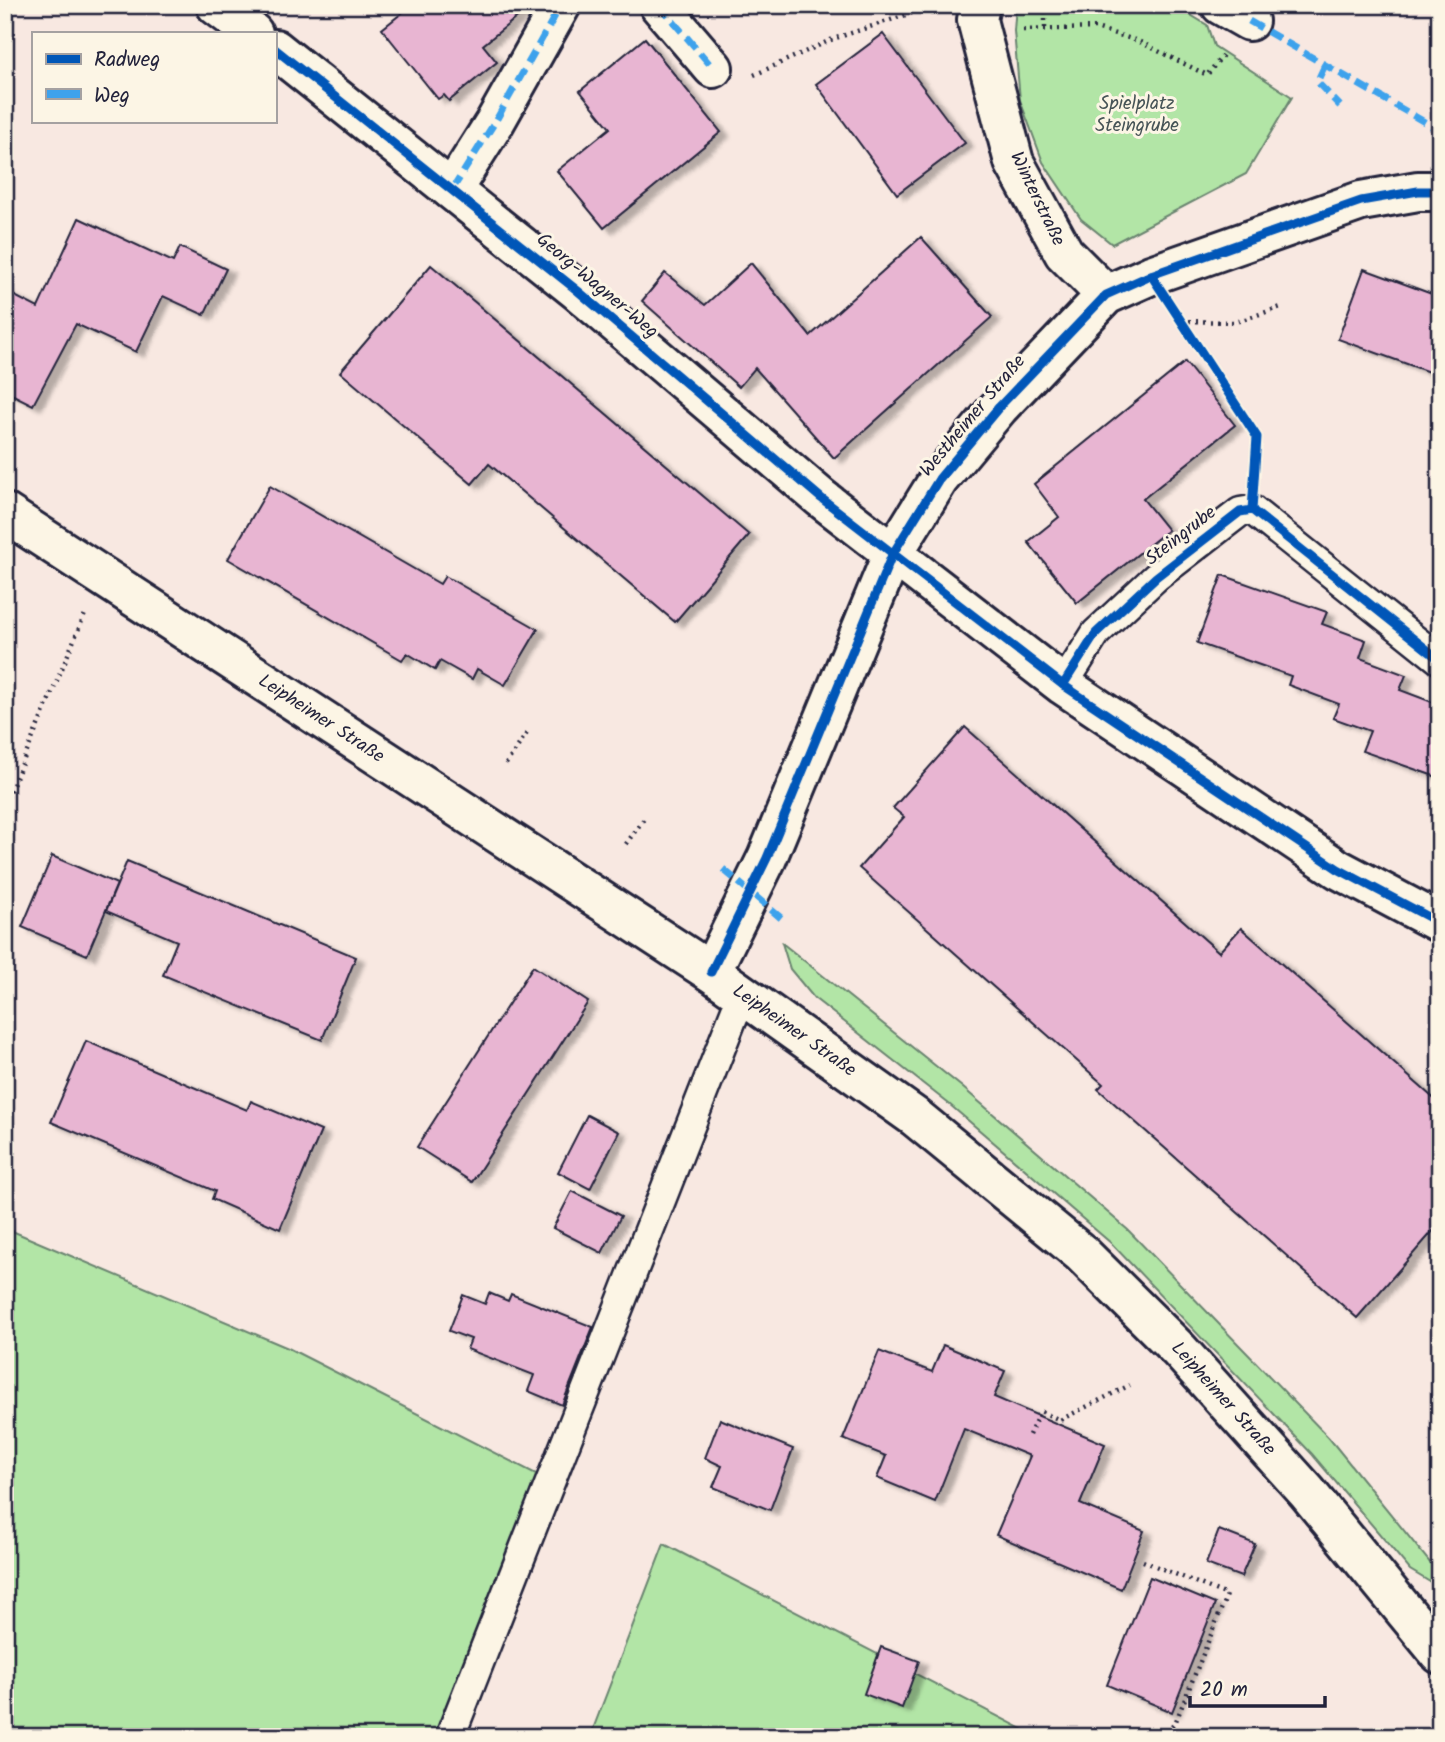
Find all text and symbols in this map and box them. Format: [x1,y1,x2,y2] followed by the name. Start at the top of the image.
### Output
[32,32,276,122] legend
[94,44,160,77] text: Radweg
[94,80,130,113] text: Weg
[1095,89,1179,141] park label: Spielplatz Steingrube
[1001,147,1073,252] street label: Winterstraße
[529,226,665,346] street label: Georg-Wagner-Weg
[913,348,1034,484] street label: Westheimer Straße
[1139,498,1224,574] street label: Steingrube
[252,667,391,771] street label: Leipheimer Straße
[726,977,863,1085] street label: Leipheimer Straße
[1163,1335,1283,1463] street label: Leipheimer Straße
[1190,1665,1324,1709] scale bar
[1200,1674,1248,1707] text: 20 m

